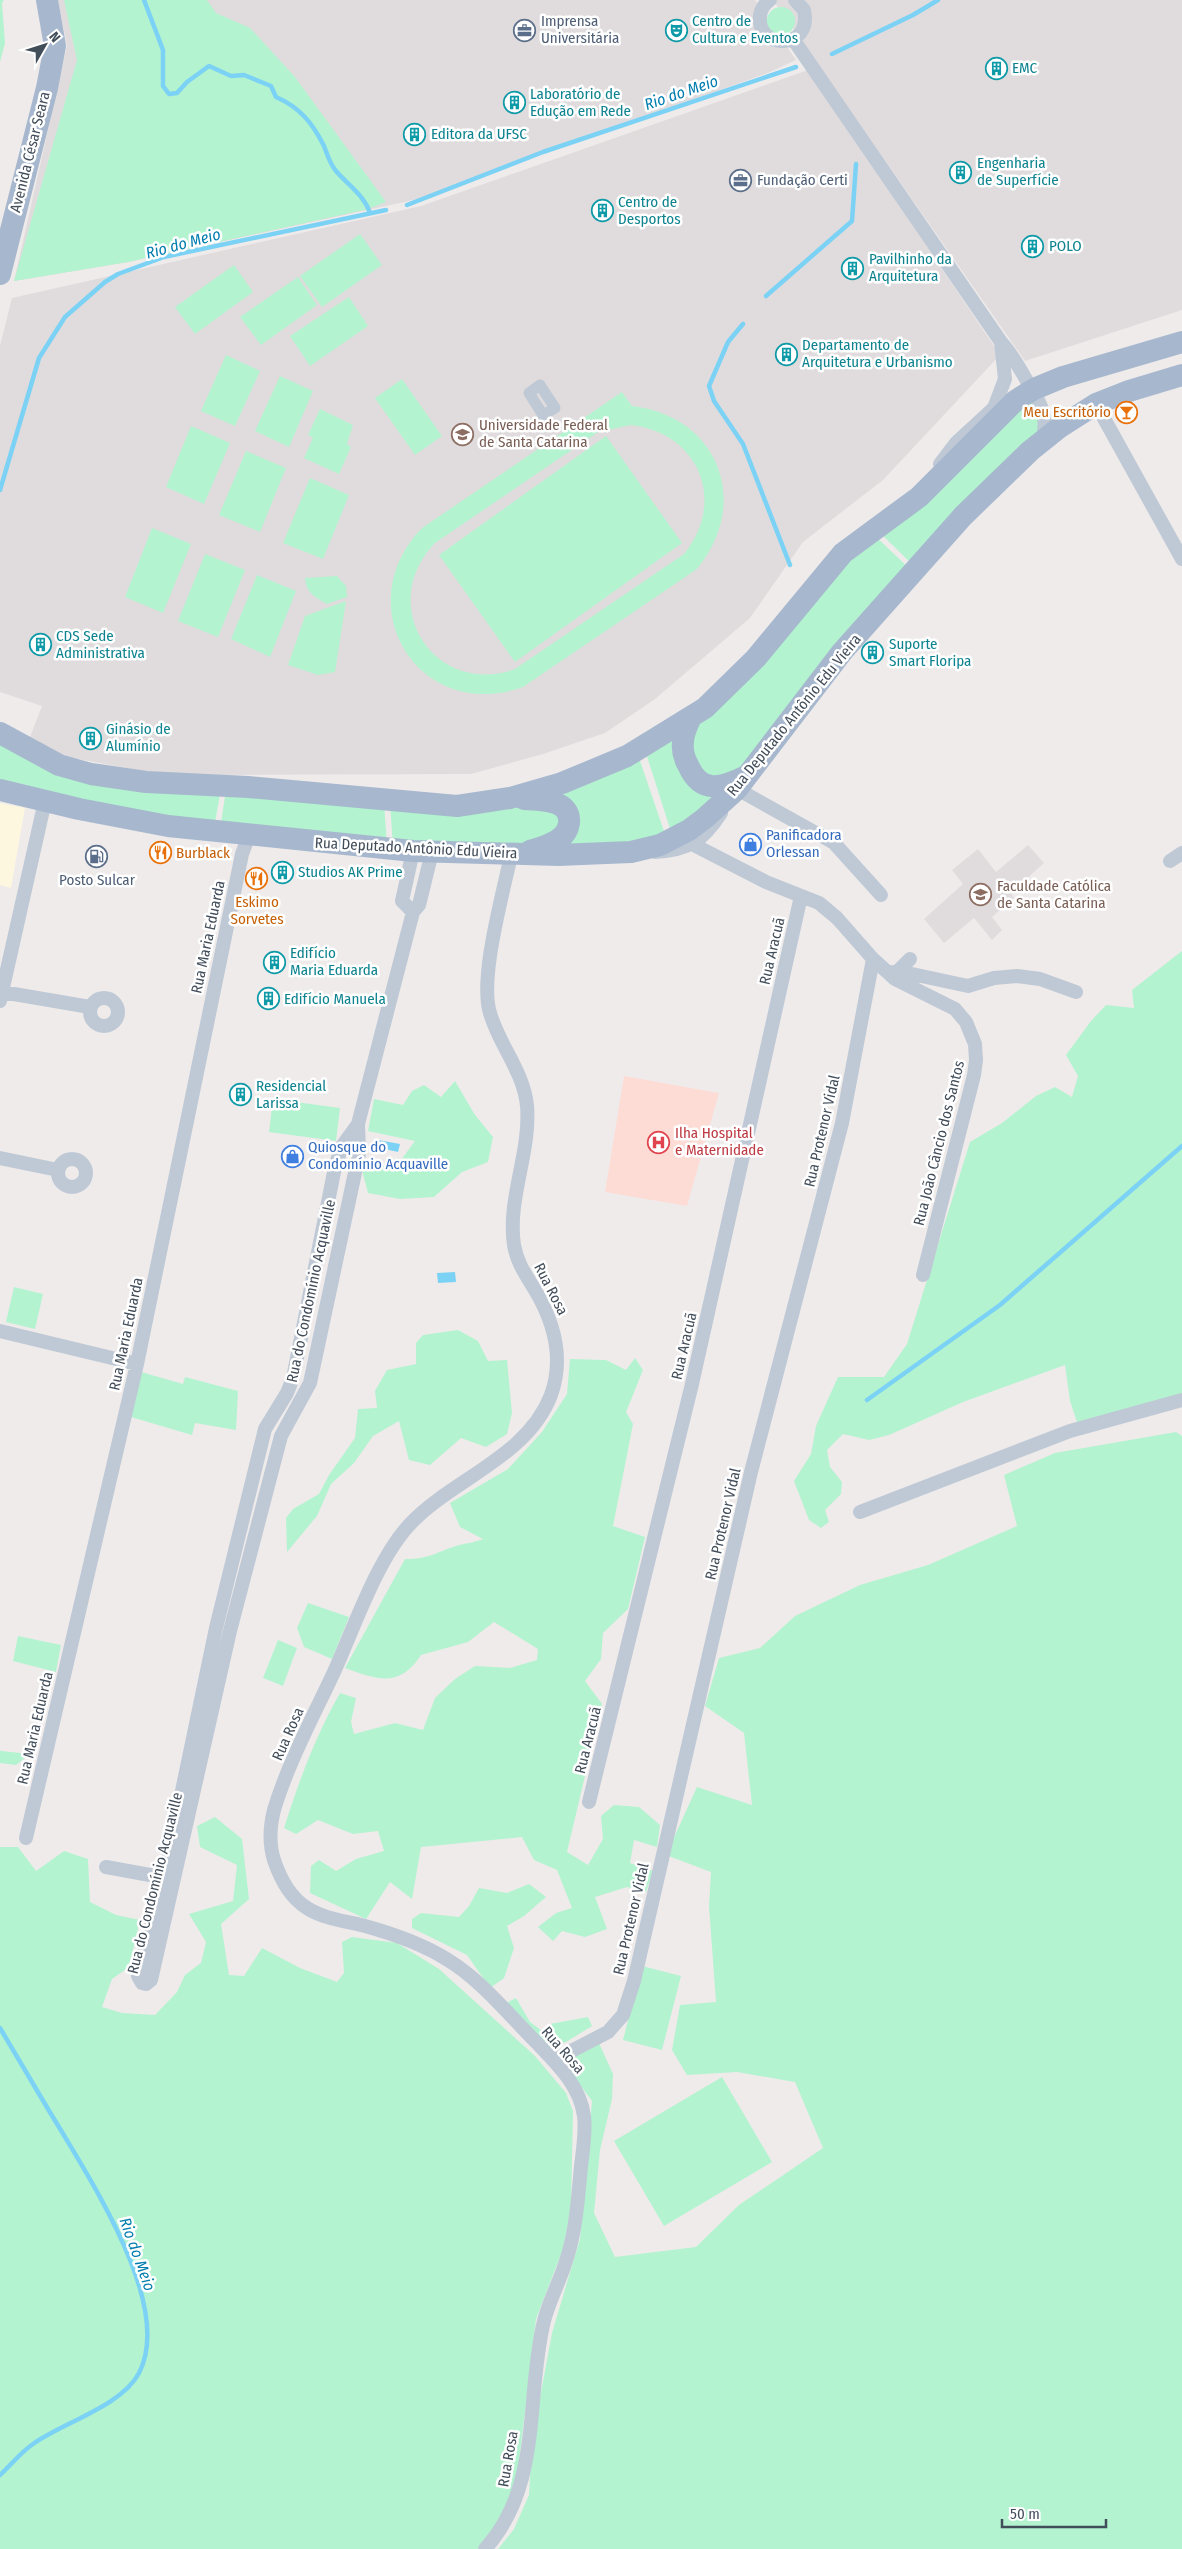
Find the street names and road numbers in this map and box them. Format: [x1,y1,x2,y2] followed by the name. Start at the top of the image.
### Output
[6,90,54,214] street label: Avenida César Seara
[723,631,865,799] street label: Rua Deputado Antônio Edu Vieira
[314,834,518,862] street label: Rua Deputado Antônio Edu Vieira
[187,879,229,995] street label: Rua Maria Eduarda
[756,916,788,986] street label: Rua Aracuã
[910,1059,968,1227] street label: Rua João Câncio dos Santos
[800,1073,844,1189] street label: Rua Protenor Vidal
[283,1198,339,1384] street label: Rua do Condomínio Acquaville
[530,1260,572,1318] street label: Rua Rosa
[105,1276,147,1392] street label: Rua Maria Eduarda
[668,1311,700,1381] street label: Rua Aracuã
[701,1466,745,1582] street label: Rua Protenor Vidal
[13,1670,57,1786] street label: Rua Maria Eduarda
[268,1705,308,1763] street label: Rua Rosa
[571,1705,605,1775] street label: Rua Aracuã
[124,1790,186,1976] street label: Rua do Condomínio Acquaville
[609,1861,653,1977] street label: Rua Protenor Vidal
[538,2023,588,2077] street label: Rua Rosa
[494,2430,522,2488] street label: Rua Rosa

